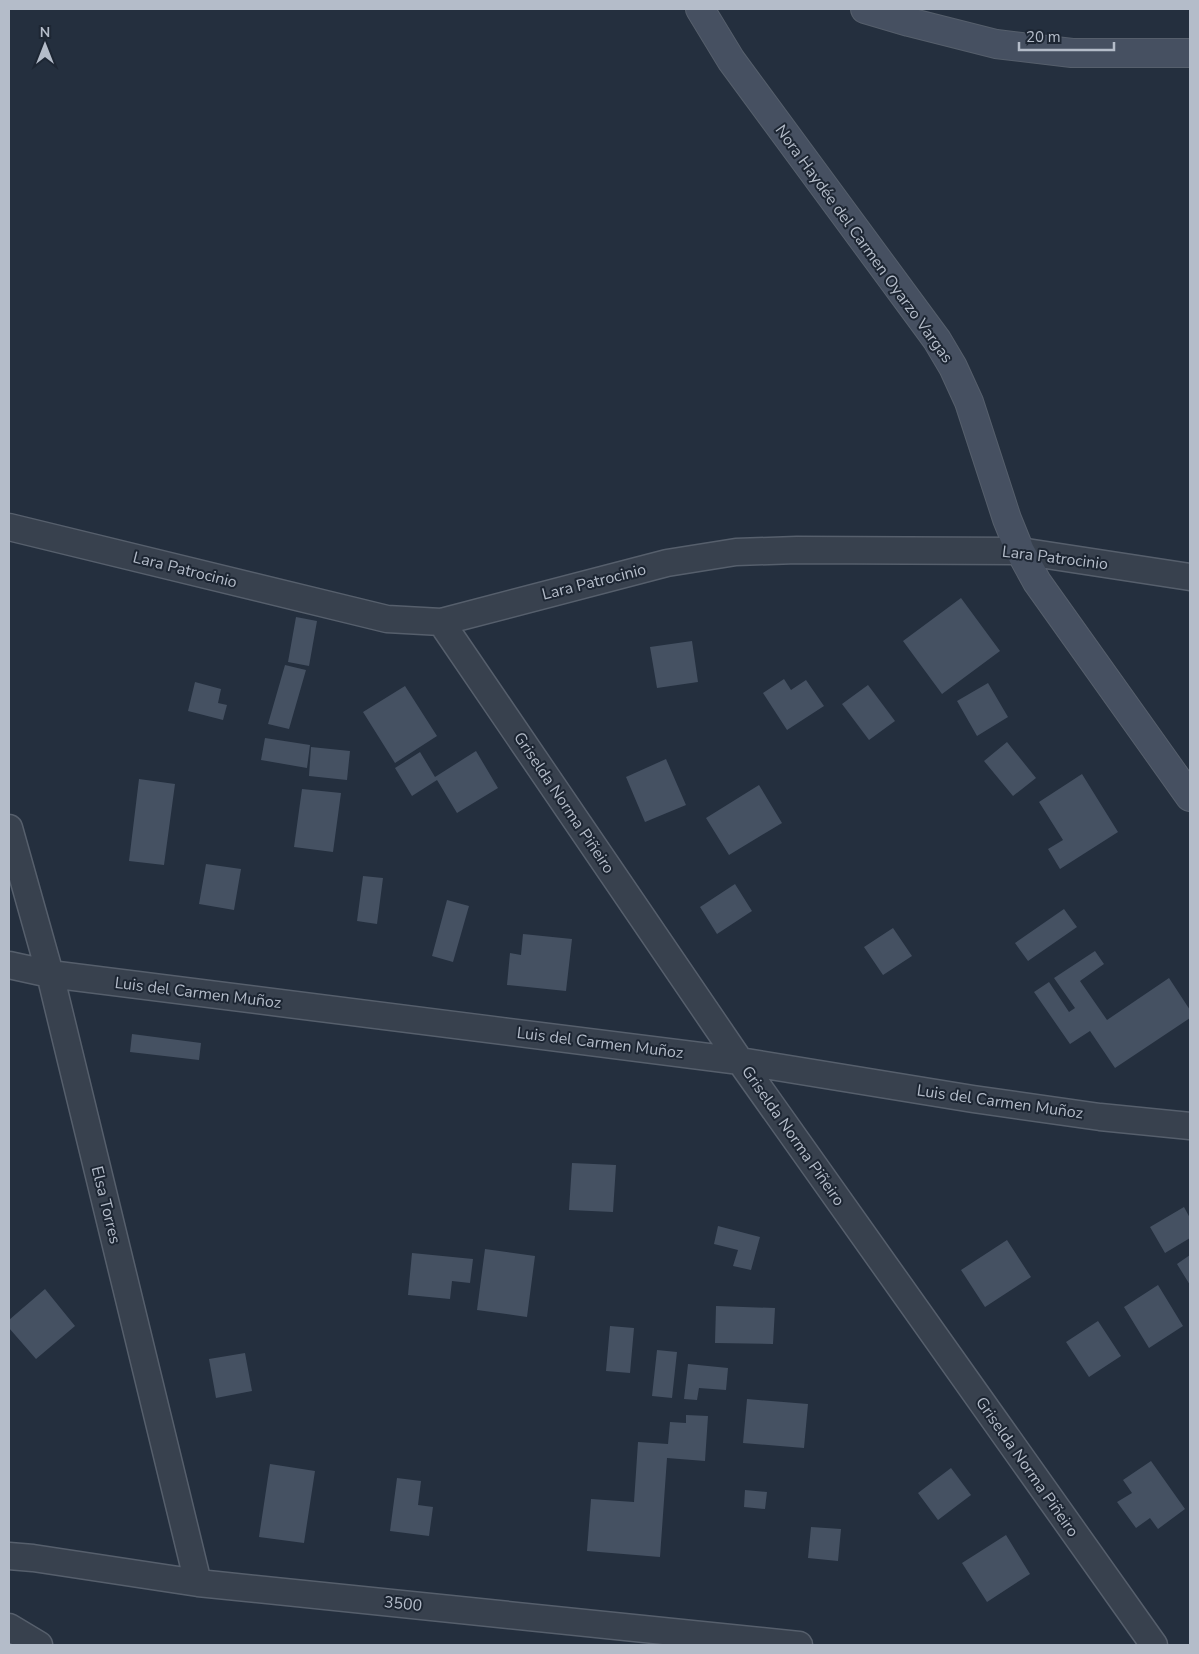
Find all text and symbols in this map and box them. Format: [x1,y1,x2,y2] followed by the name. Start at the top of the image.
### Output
[20,20,70,70] north arrow
[1019,20,1114,52] scale bar
[40,23,50,42] text: N
[1026,27,1061,47] text: 20 m
[770,120,958,368] street label: Nora Haydée del Carmen Oyarzo Vargas
[1001,541,1109,575] street label: Lara Patrocinio
[131,546,239,594] street label: Lara Patrocinio
[540,558,648,606] street label: Lara Patrocinio
[508,728,620,878] street label: Griselda Norma Piñeiro
[113,972,283,1014] street label: Luis del Carmen Muñoz
[515,1022,685,1064] street label: Luis del Carmen Muñoz
[736,1062,850,1210] street label: Griselda Norma Piñeiro
[915,1079,1085,1125] street label: Luis del Carmen Muñoz
[86,1164,126,1246] street label: Elsa Torres
[970,1393,1084,1541] street label: Griselda Norma Piñeiro
[383,1591,423,1617] street label: 3500

